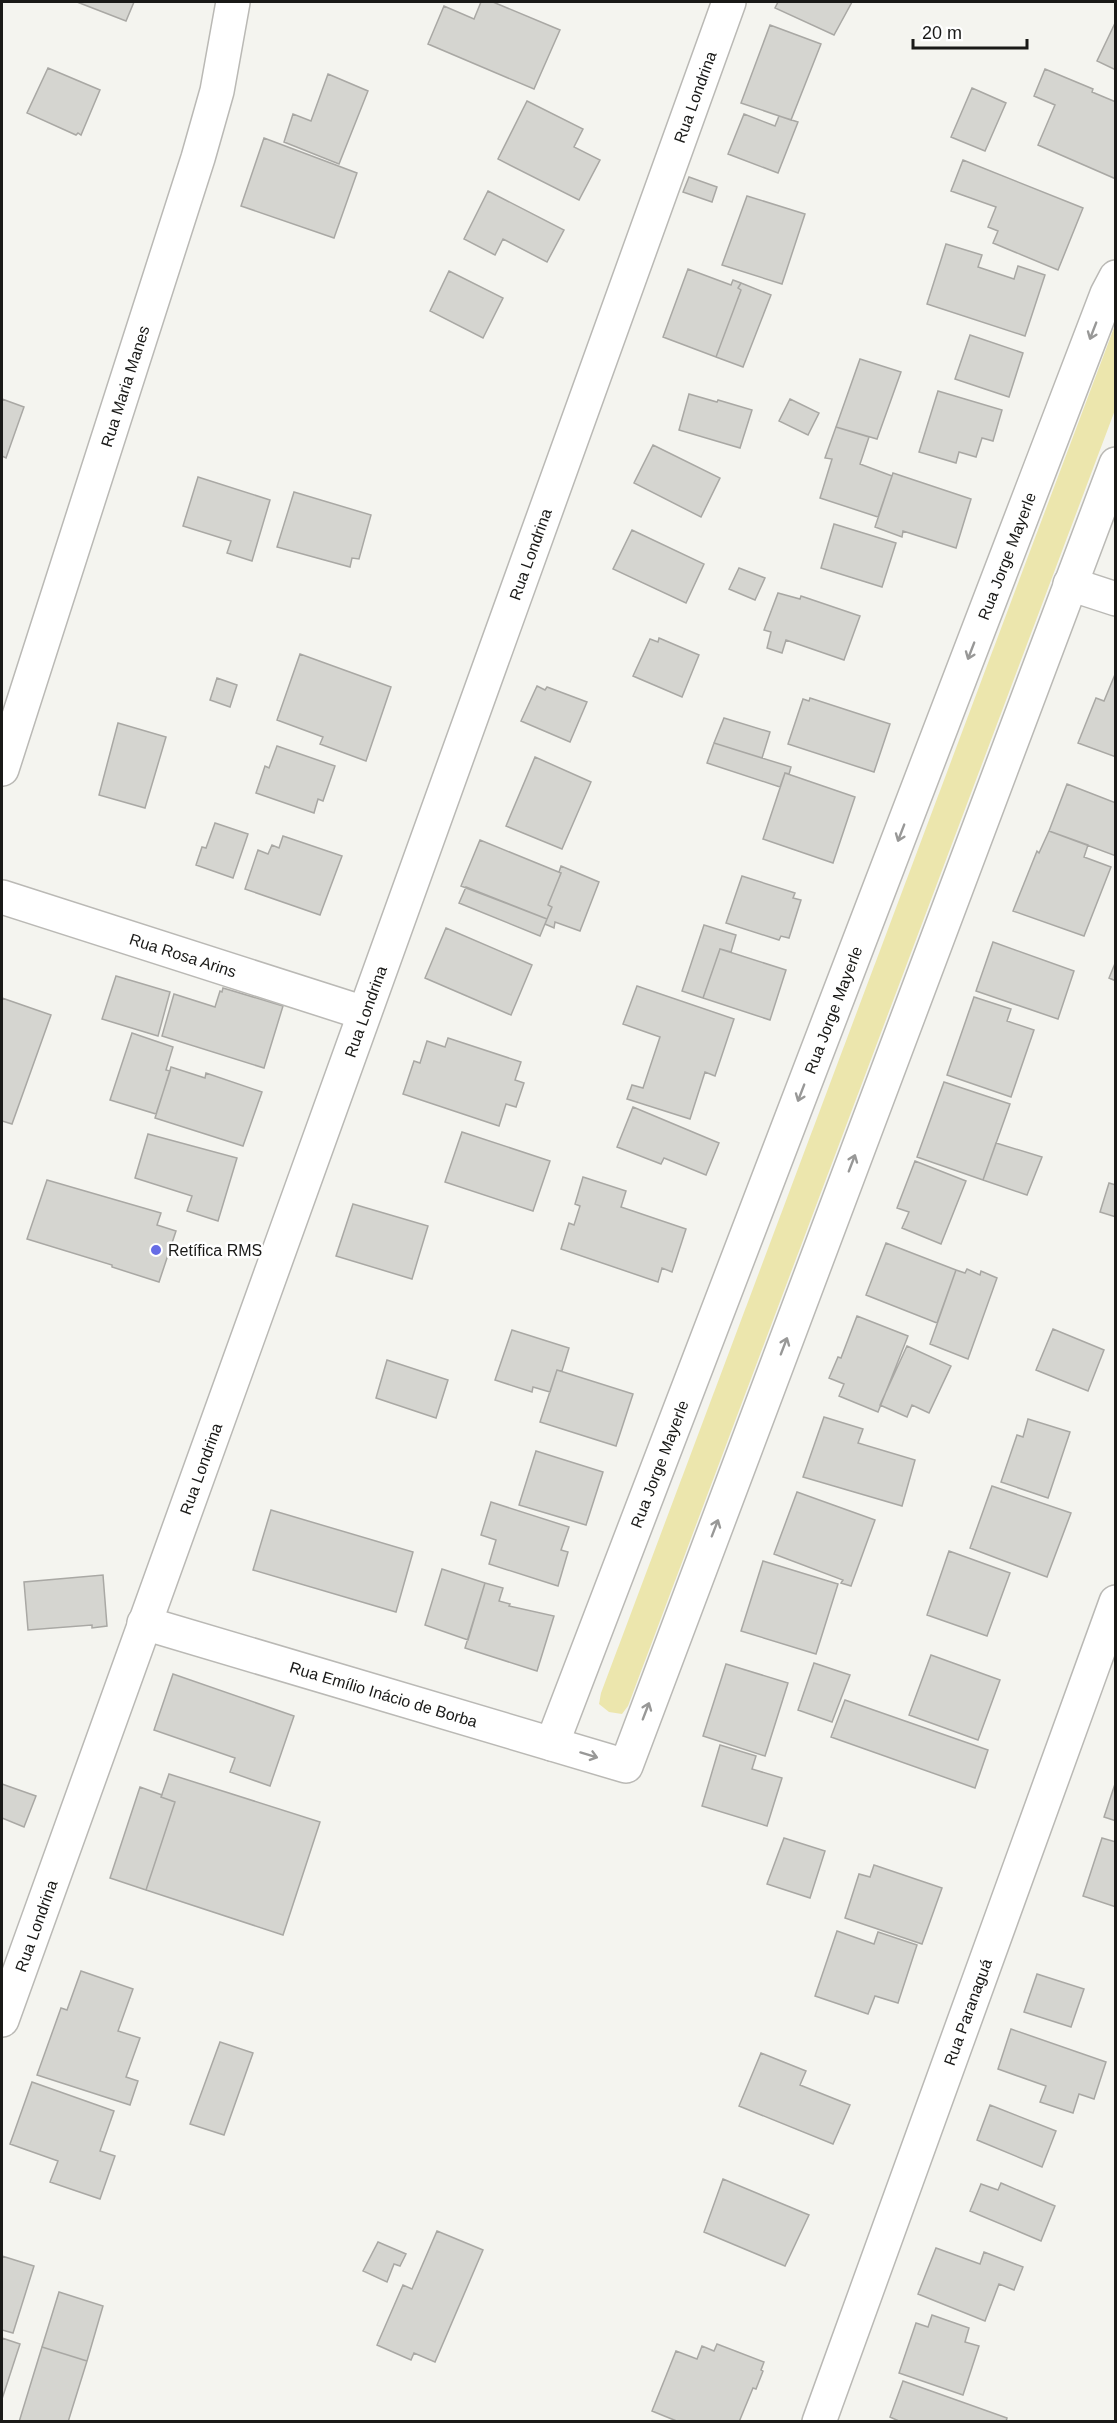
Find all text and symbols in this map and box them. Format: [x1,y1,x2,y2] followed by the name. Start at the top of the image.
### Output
[913,12,1027,50] scale bar
[922,23,962,43] text: 20 m
[670,49,719,145] street label: Rua Londrina
[1087,321,1098,340] one-way arrow
[97,323,152,449] street label: Rua Maria Manes
[975,490,1039,622] street label: Rua Jorge Mayerle
[506,506,554,602] street label: Rua Londrina
[965,641,976,660] one-way arrow
[895,823,906,842] one-way arrow
[127,930,238,980] street label: Rua Rosa Arins
[801,944,865,1076] street label: Rua Jorge Mayerle
[341,963,390,1060] street label: Rua Londrina
[795,1084,806,1102] one-way arrow
[848,1154,859,1173] one-way arrow
[168,1242,262,1259] place label: Retífica RMS
[149,1243,163,1257] marker: Retífica RMS
[779,1337,790,1356] one-way arrow
[627,1398,691,1530] street label: Rua Jorge Mayerle
[176,1420,225,1517] street label: Rua Londrina
[710,1519,721,1538] one-way arrow
[288,1658,480,1730] street label: Rua Emílio Inácio de Borba
[641,1702,652,1721] one-way arrow
[579,1750,598,1761] one-way arrow
[12,1878,60,1974] street label: Rua Londrina
[940,1956,995,2068] street label: Rua Paranaguá

